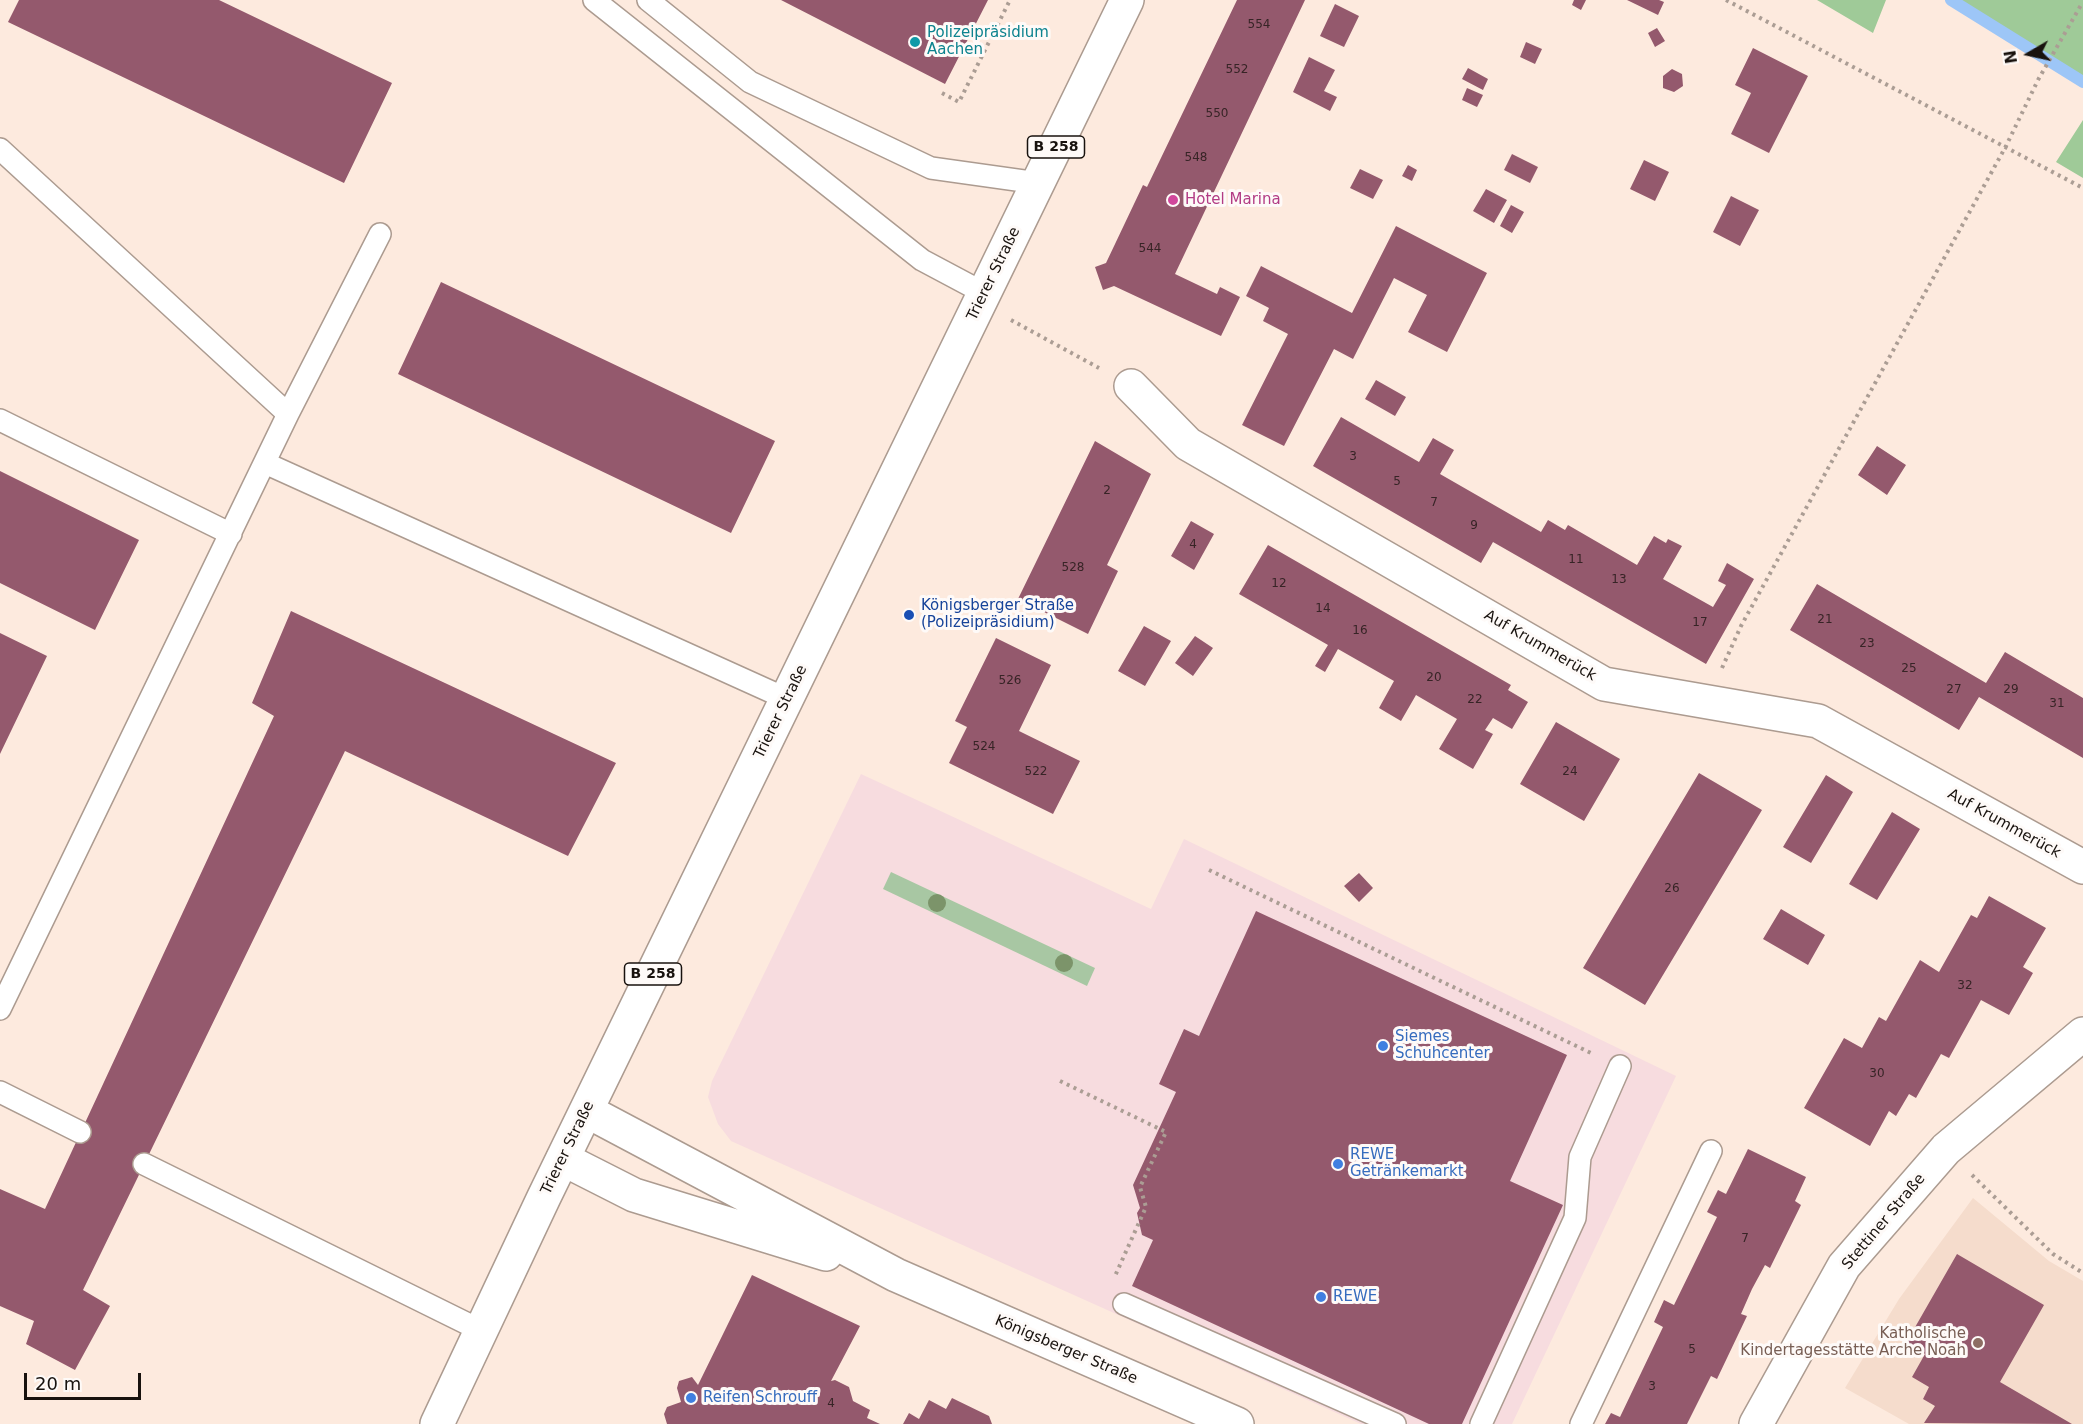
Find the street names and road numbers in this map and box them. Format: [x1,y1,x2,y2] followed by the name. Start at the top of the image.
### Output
[1028,136,1084,158] road number: B 258
[964,224,1024,324] street label: Trierer Straße
[1481,607,1599,685] street label: Auf Krummerück
[751,662,811,762] street label: Trierer Straße
[1944,785,2064,863] street label: Auf Krummerück
[624,963,682,985] road number: B 258
[538,1098,598,1198] street label: Trierer Straße
[1839,1170,1929,1274] street label: Stettiner Straße
[992,1312,1140,1388] street label: Königsberger Straße

